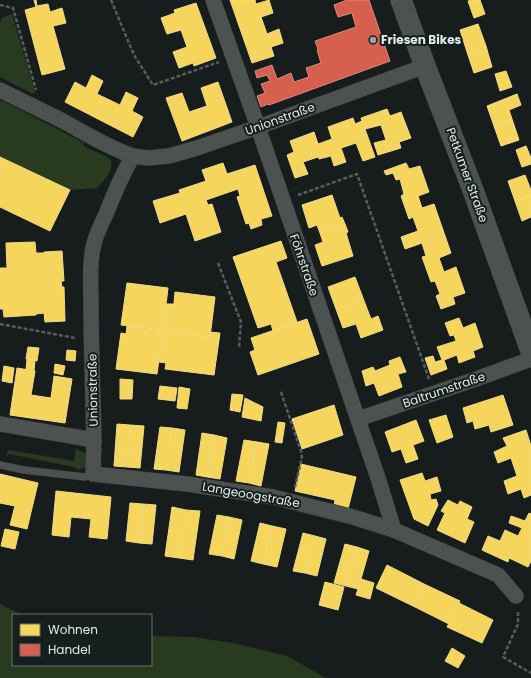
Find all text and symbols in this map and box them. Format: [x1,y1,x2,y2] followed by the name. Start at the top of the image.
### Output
[381,31,462,48] place label: Friesen Bikes
[368,35,378,45] marker: Friesen Bikes
[243,98,317,139] street label: Unionstraße
[442,125,493,225] street label: Petkumer Straße
[286,231,323,298] street label: Föhrstraße
[83,353,102,427] street label: Unionstraße
[400,367,487,412] street label: Baltrumstraße
[201,478,301,511] street label: Langeoogstraße
[12,614,152,666] legend
[48,621,98,638] text: Wohnen
[48,641,91,658] text: Handel

